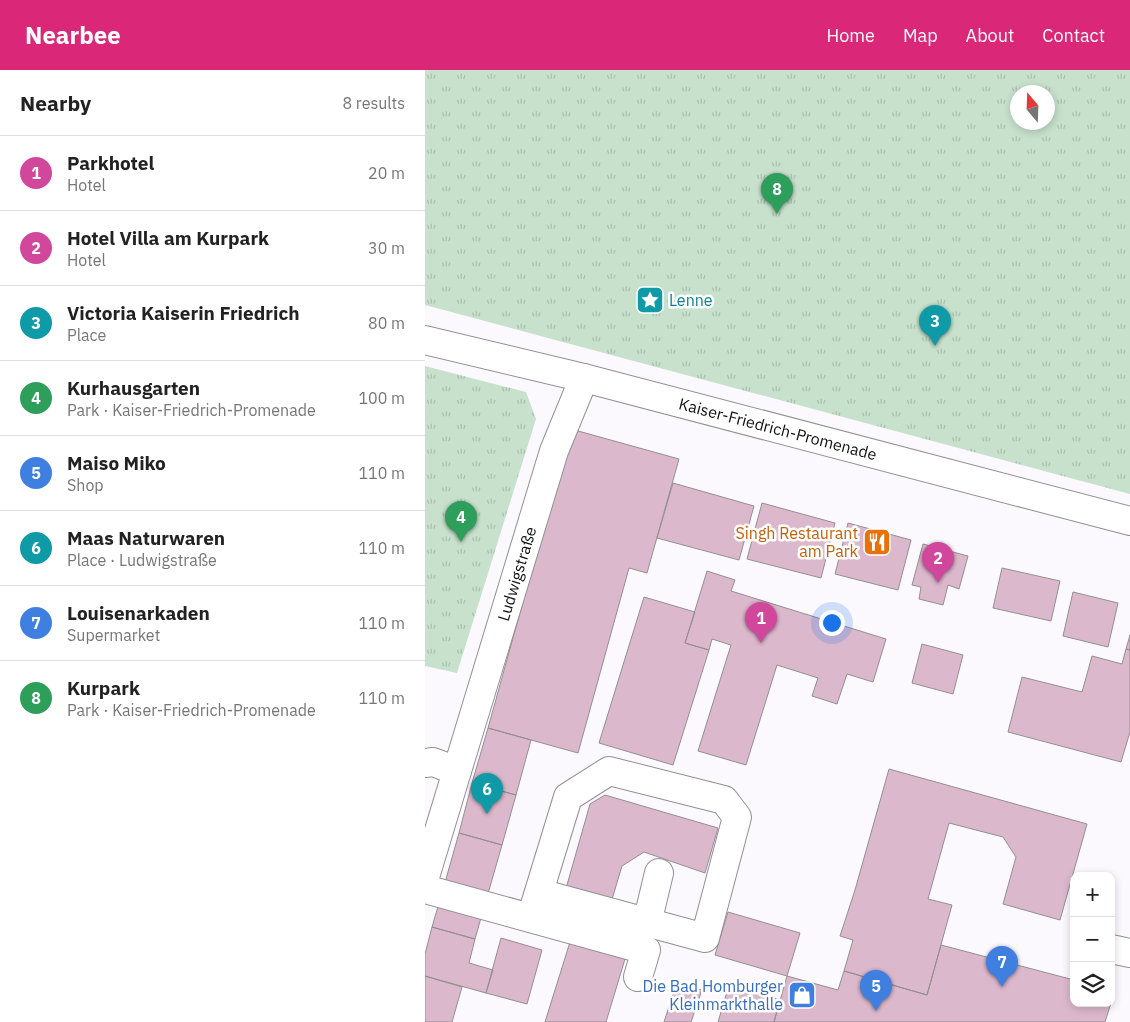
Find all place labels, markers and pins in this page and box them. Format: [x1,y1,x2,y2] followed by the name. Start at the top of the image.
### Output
[761,173,793,214] pin: 8
[635,285,665,315] place icon: Lenne
[669,290,713,310] place label: Lenne
[919,305,951,346] pin: 3
[445,501,477,542] pin: 4
[736,523,859,561] place label: Singh Restaurant am Park
[862,527,892,557] restaurant icon: Singh Restaurant am Park
[922,542,954,583] pin: 2
[745,602,777,643] pin: 1
[471,773,503,814] pin: 6
[986,946,1018,987] pin: 7
[860,970,892,1011] pin: 5
[643,976,783,1014] place label: Die Bad Homburger Kleinmarkthalle
[787,980,817,1010] shop icon: Die Bad Homburger Kleinmarkthalle

